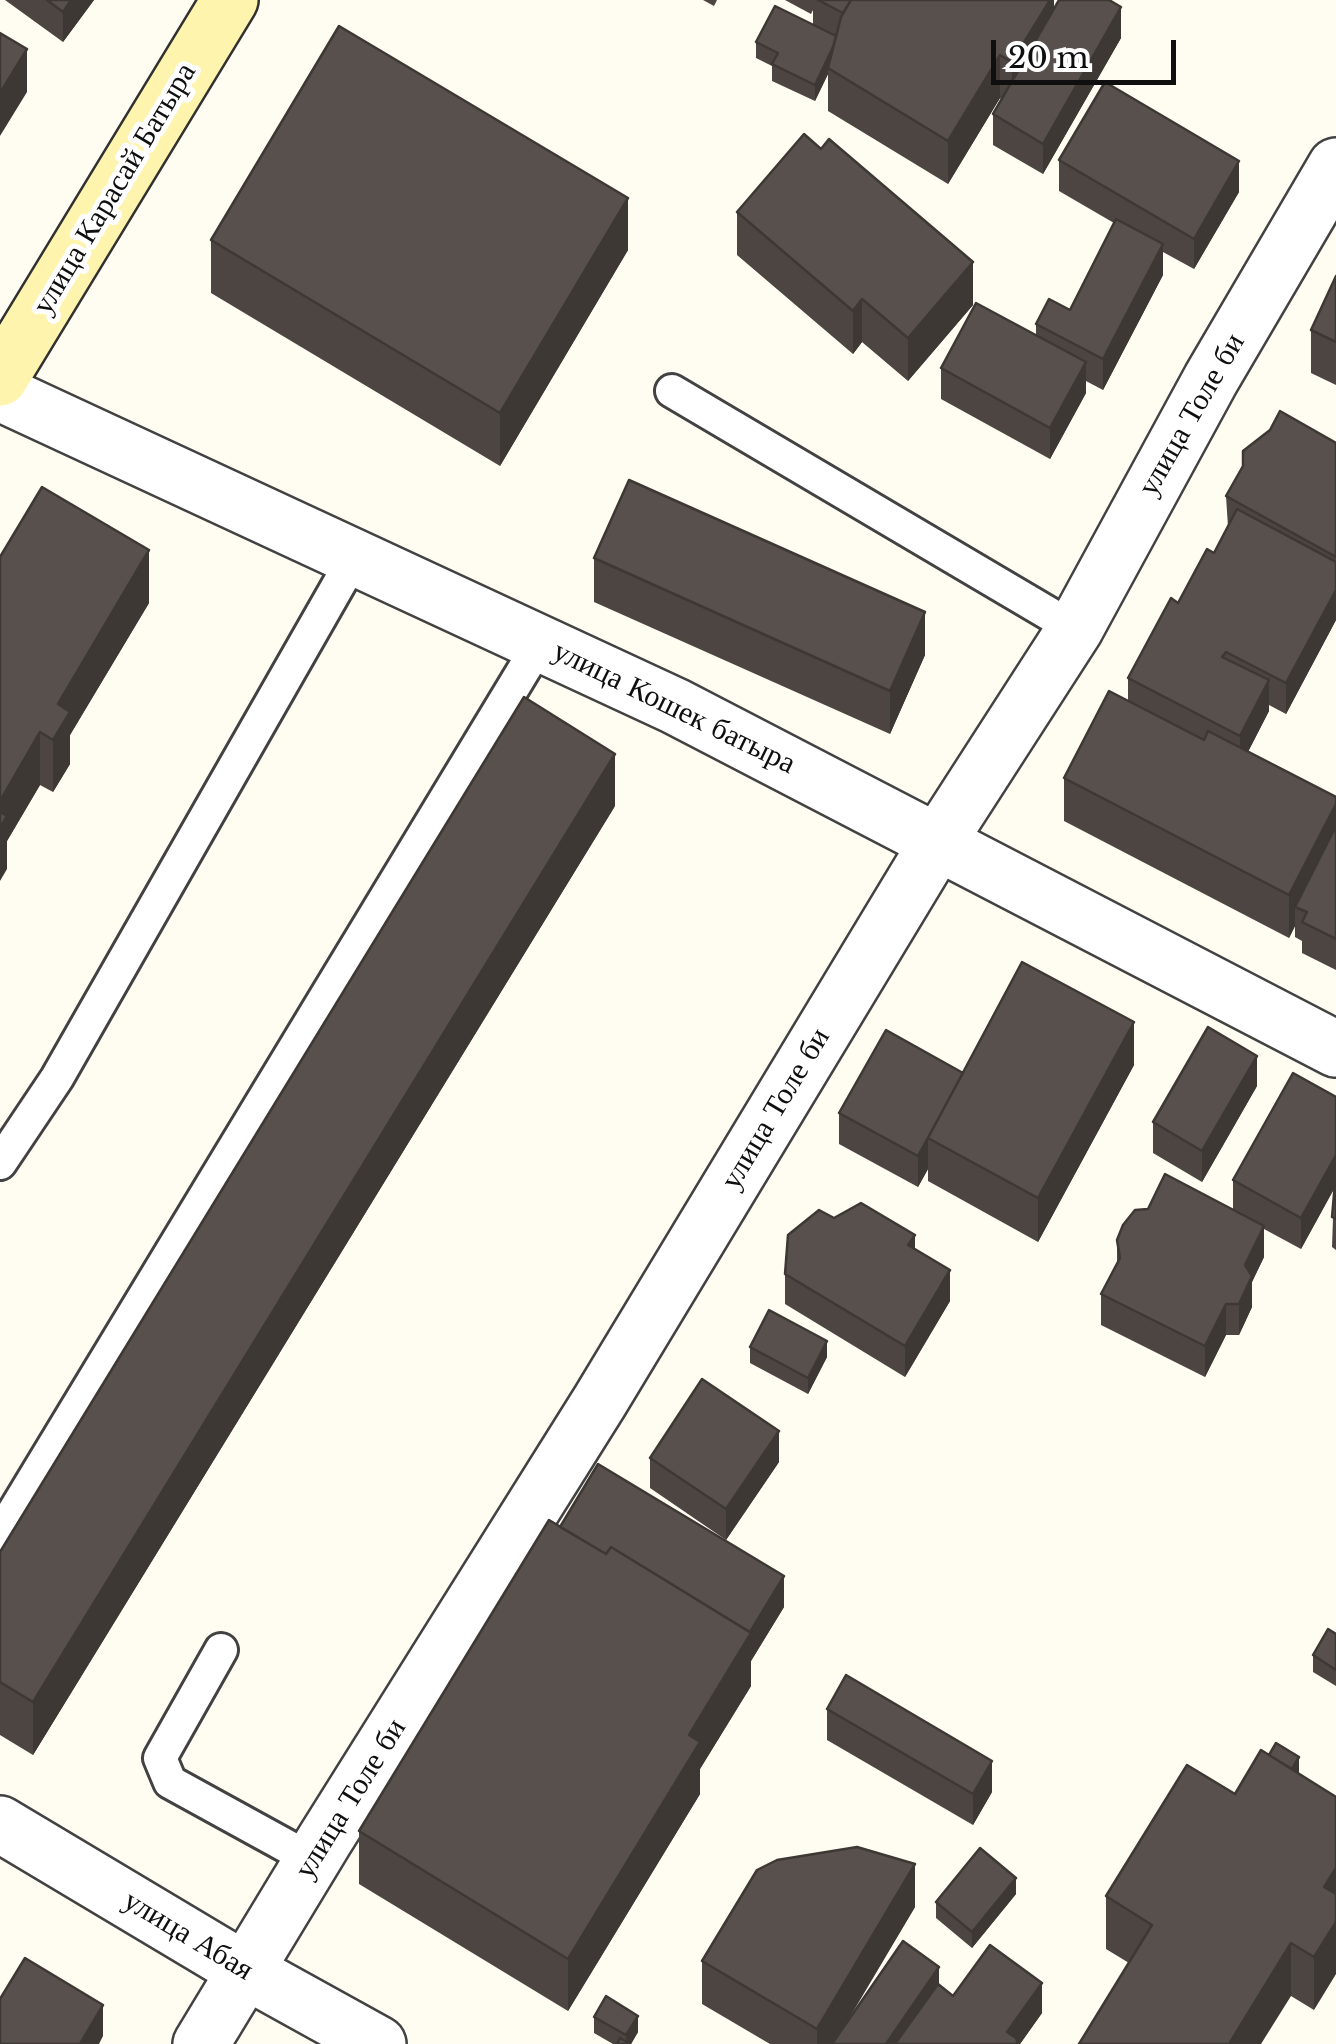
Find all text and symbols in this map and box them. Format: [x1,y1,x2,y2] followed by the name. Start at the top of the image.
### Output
[996,20,1181,82] scale bar
[1008,39,1089,76] text: 20 m
[26,57,204,321] street label: улица Карасай Батыра
[1131,327,1253,503] street label: улица Толе би
[547,634,801,782] street label: улица Кошек батыра
[714,1022,838,1196] street label: улица Толе би
[288,1712,414,1886] street label: улица Толе би
[116,1883,260,1989] street label: улица Абая

